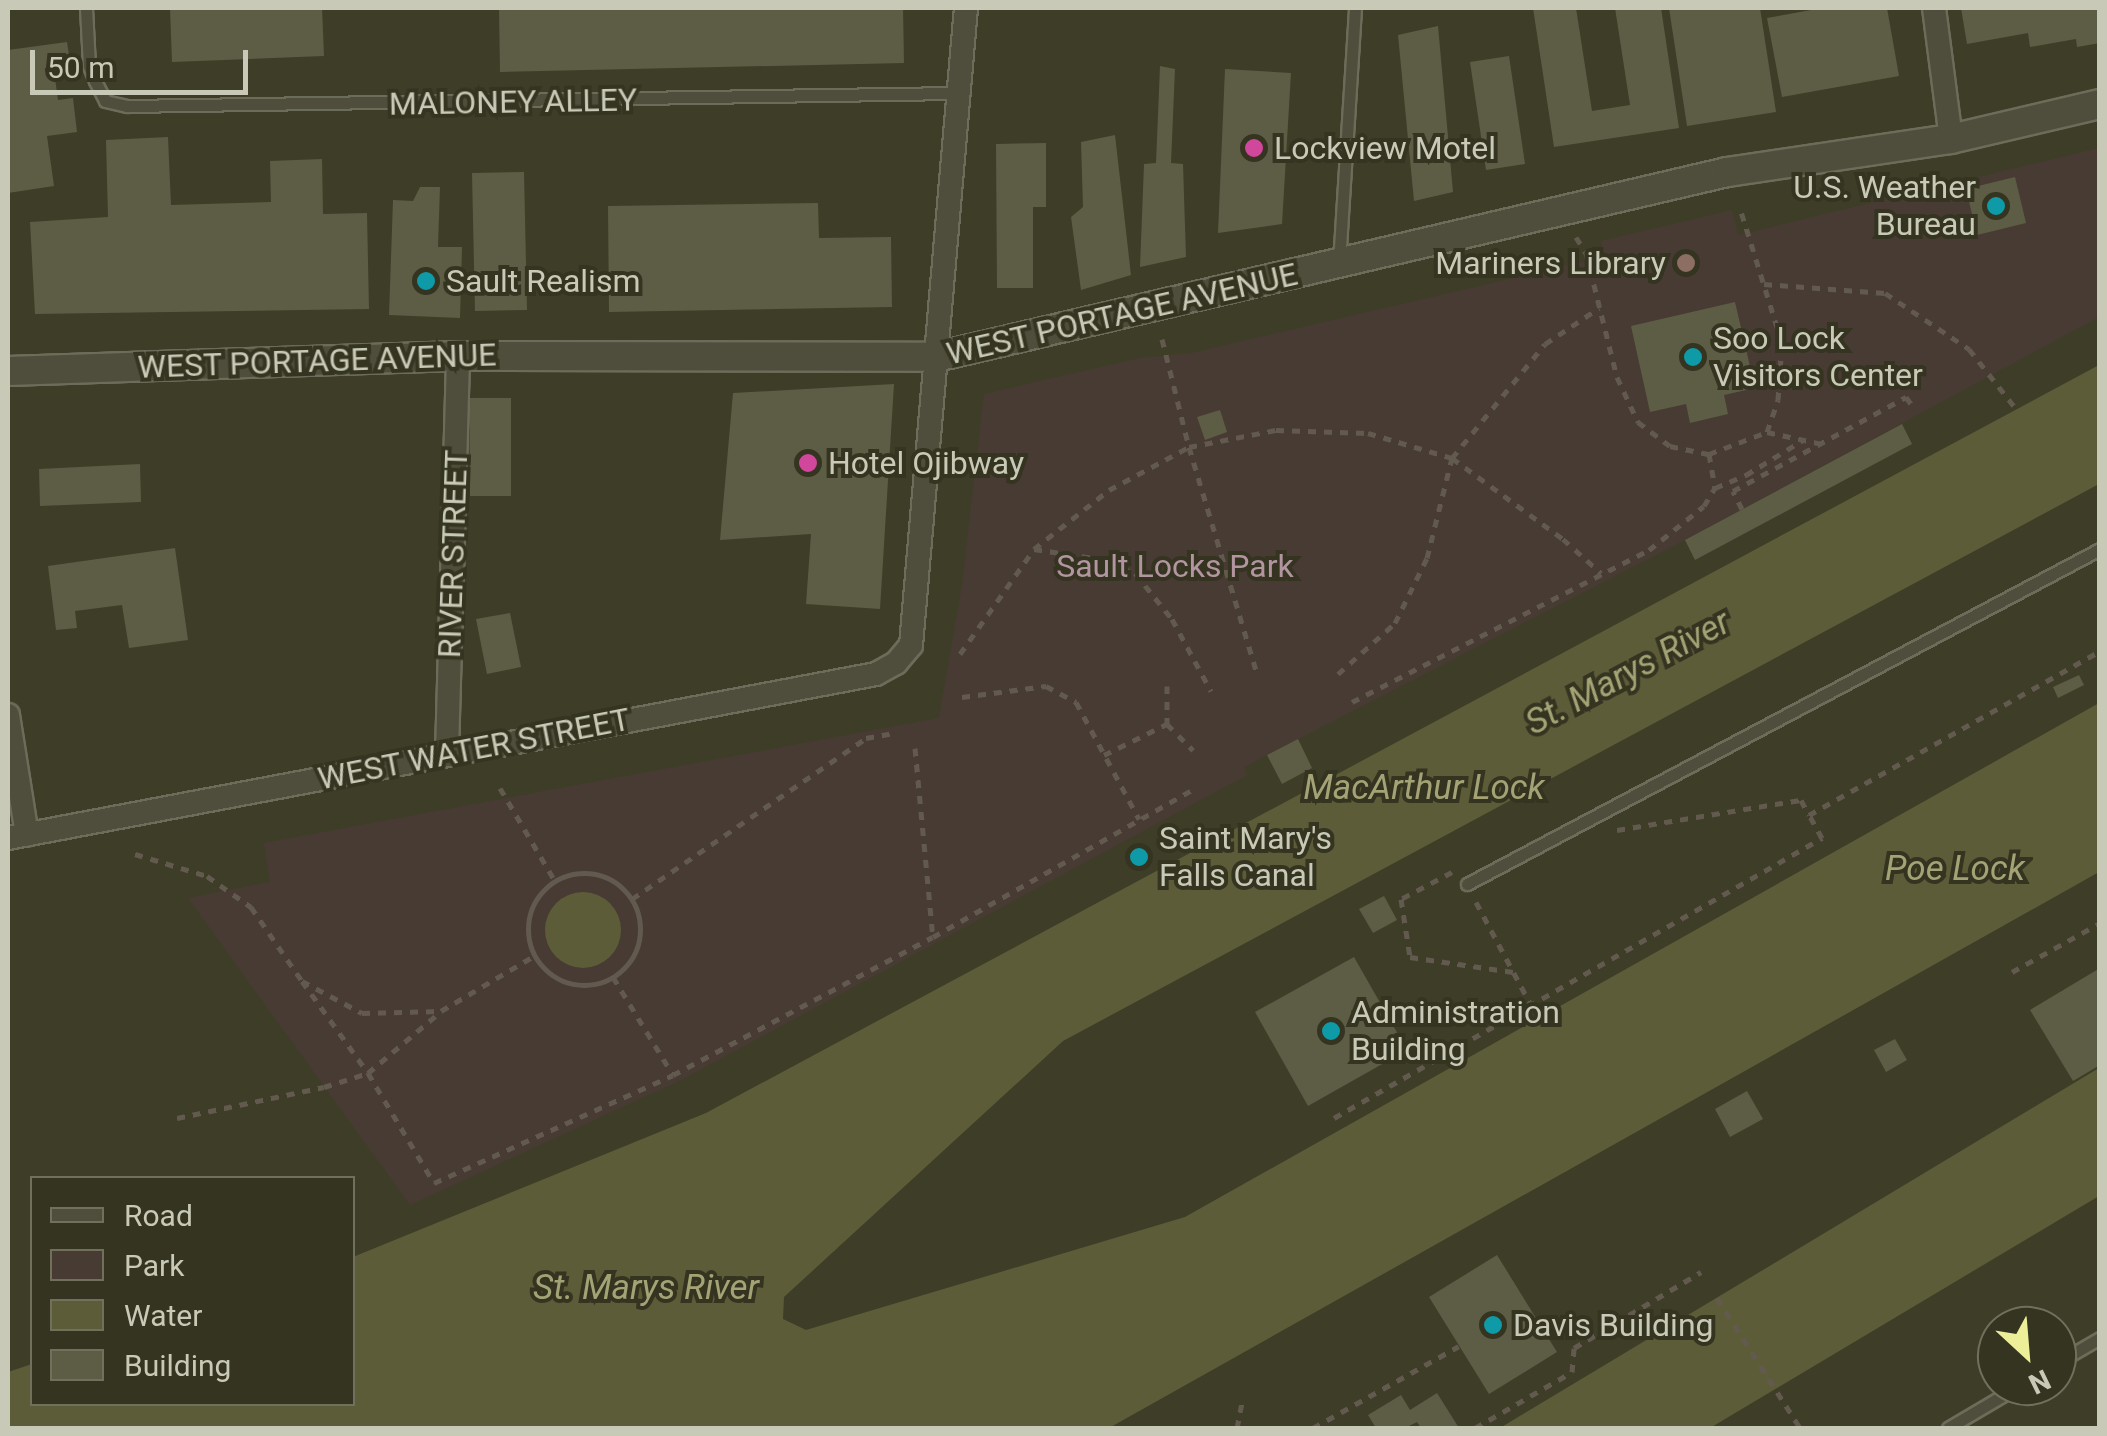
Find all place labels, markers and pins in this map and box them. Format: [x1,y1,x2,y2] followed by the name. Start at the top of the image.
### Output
[1274,129,1496,167] place label: Lockview Motel
[1243,137,1265,159] marker: Lockview Motel
[1793,169,1976,244] place label: U.S. Weather Bureau
[1985,195,2007,217] marker: U.S. Weather Bureau
[1435,244,1666,282] place label: Mariners Library
[1675,252,1697,274] marker: Mariners Library
[446,262,640,300] place label: Sault Realism
[415,270,437,292] marker: Sault Realism
[1713,320,1923,395] place label: Soo Lock Visitors Center
[1682,346,1704,368] marker: Soo Lock Visitors Center
[828,444,1024,482] place label: Hotel Ojibway
[797,452,819,474] marker: Hotel Ojibway
[1159,820,1332,895] place label: Saint Mary's Falls Canal
[1128,846,1150,868] marker: Saint Mary's Falls Canal
[1351,994,1560,1069] place label: Administration Building
[1320,1020,1342,1042] marker: Administration Building
[1513,1306,1714,1344] place label: Davis Building
[1482,1314,1504,1336] marker: Davis Building

